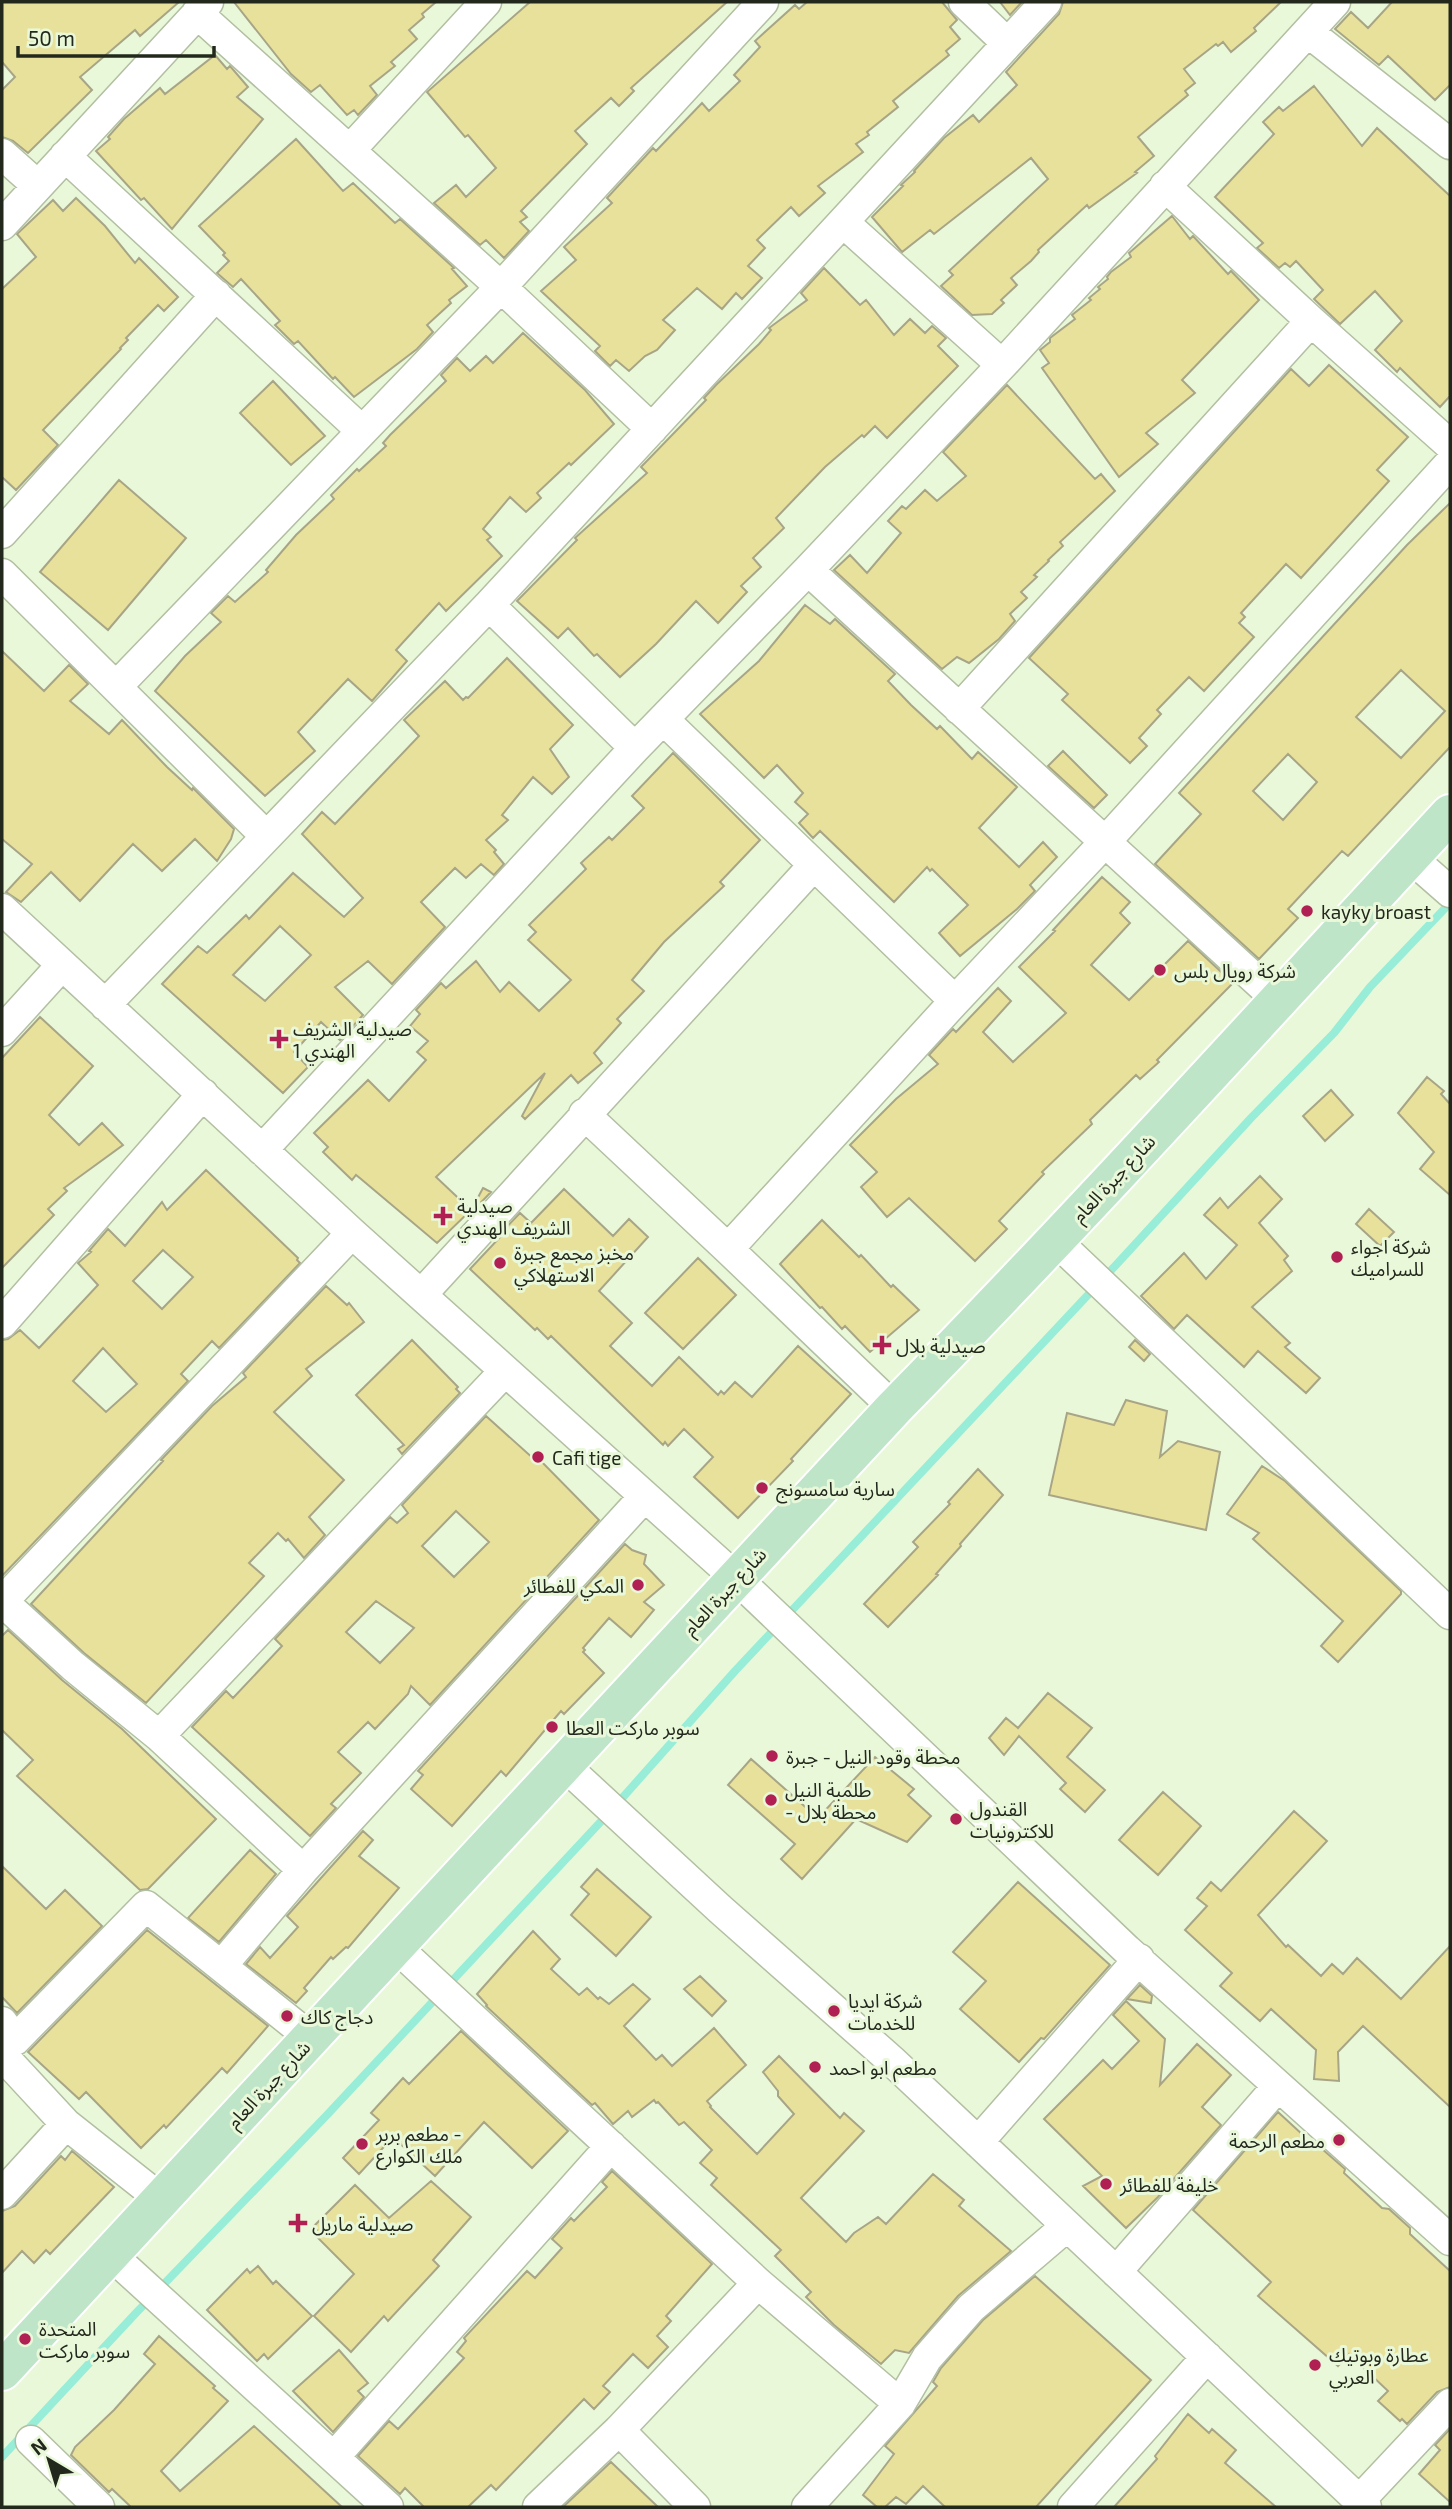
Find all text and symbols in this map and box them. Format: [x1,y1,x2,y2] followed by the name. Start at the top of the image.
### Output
[18,14,214,58] scale bar
[28,25,75,50] text: 50 m
[1321,900,1431,923] place label: kayky broast
[1299,903,1315,919] marker: kayky broast
[1174,959,1296,983] place label: شركة رويال بلس
[1152,962,1168,978] marker: شركة رويال بلس
[293,1017,412,1066] place label: صيدلية الشريف الهندي 1
[271,1031,287,1047] marker: صيدلية الشريف الهندي 1
[1066,1129,1162,1229] street label: شارع جبرة العام
[457,1194,571,1243] place label: صيدلية الشريف الهندي
[435,1208,451,1224] marker: صيدلية الشريف الهندي
[1351,1235,1431,1281] place label: شركة اجواء للسراميك
[514,1241,634,1290] place label: مخبز مجمع جبرة الاستهلاكي
[1329,1249,1345,1265] marker: شركة اجواء للسراميك
[492,1255,508,1271] marker: مخبز مجمع جبرة الاستهلاكي
[896,1334,986,1357] place label: صيدلية بلال
[874,1337,890,1353] marker: صيدلية بلال
[552,1446,621,1469] place label: Cafi tige
[530,1449,546,1465] marker: Cafi tige
[776,1477,895,1504] place label: سارية سامسونج
[754,1480,770,1496] marker: سارية سامسونج
[677,1542,773,1642] street label: شارع جبرة العام
[523,1574,624,1601] place label: المكي للفطائر
[630,1577,646,1593] marker: المكي للفطائر
[566,1716,700,1740] place label: سوبر ماركت العطا
[544,1719,560,1735] marker: سوبر ماركت العطا
[786,1745,960,1769] place label: محطة وقود النيل - جبرة
[764,1748,780,1764] marker: محطة وقود النيل - جبرة
[785,1778,877,1823] place label: طلمبة النيل - محطة بلال
[763,1792,779,1808] marker: طلمبة النيل - محطة بلال
[970,1797,1054,1843] place label: القندول للاكترونيات
[948,1811,964,1827] marker: القندول للاكترونيات
[848,1989,922,2034] place label: شركة ايديا للخدمات
[826,2003,842,2019] marker: شركة ايديا للخدمات
[301,2005,373,2031] place label: دجاج كاك
[279,2008,295,2024] marker: دجاج كاك
[221,2035,317,2135] street label: شارع جبرة العام
[829,2056,937,2083] place label: مطعم ابو احمد
[807,2059,823,2075] marker: مطعم ابو احمد
[375,2122,463,2170] place label: مطعم بربر - ملك الكوارع
[1229,2129,1325,2156] place label: مطعم الرحمة
[1331,2132,1347,2148] marker: مطعم الرحمة
[354,2136,370,2152] marker: مطعم بربر - ملك الكوارع
[1119,2173,1219,2197] place label: خليفة للفطائر
[1098,2176,1114,2192] marker: خليفة للفطائر
[312,2212,413,2236] place label: صيدلية ماريل
[290,2215,306,2231] marker: صيدلية ماريل
[39,2317,130,2363] place label: المتحدة سوبر ماركت
[17,2331,33,2347] marker: المتحدة سوبر ماركت
[1329,2343,1429,2392] place label: عطارة وبوتيك العربي
[1307,2357,1323,2373] marker: عطارة وبوتيك العربي
[14,2425,84,2495] north arrow
[26,2433,51,2459] text: N

